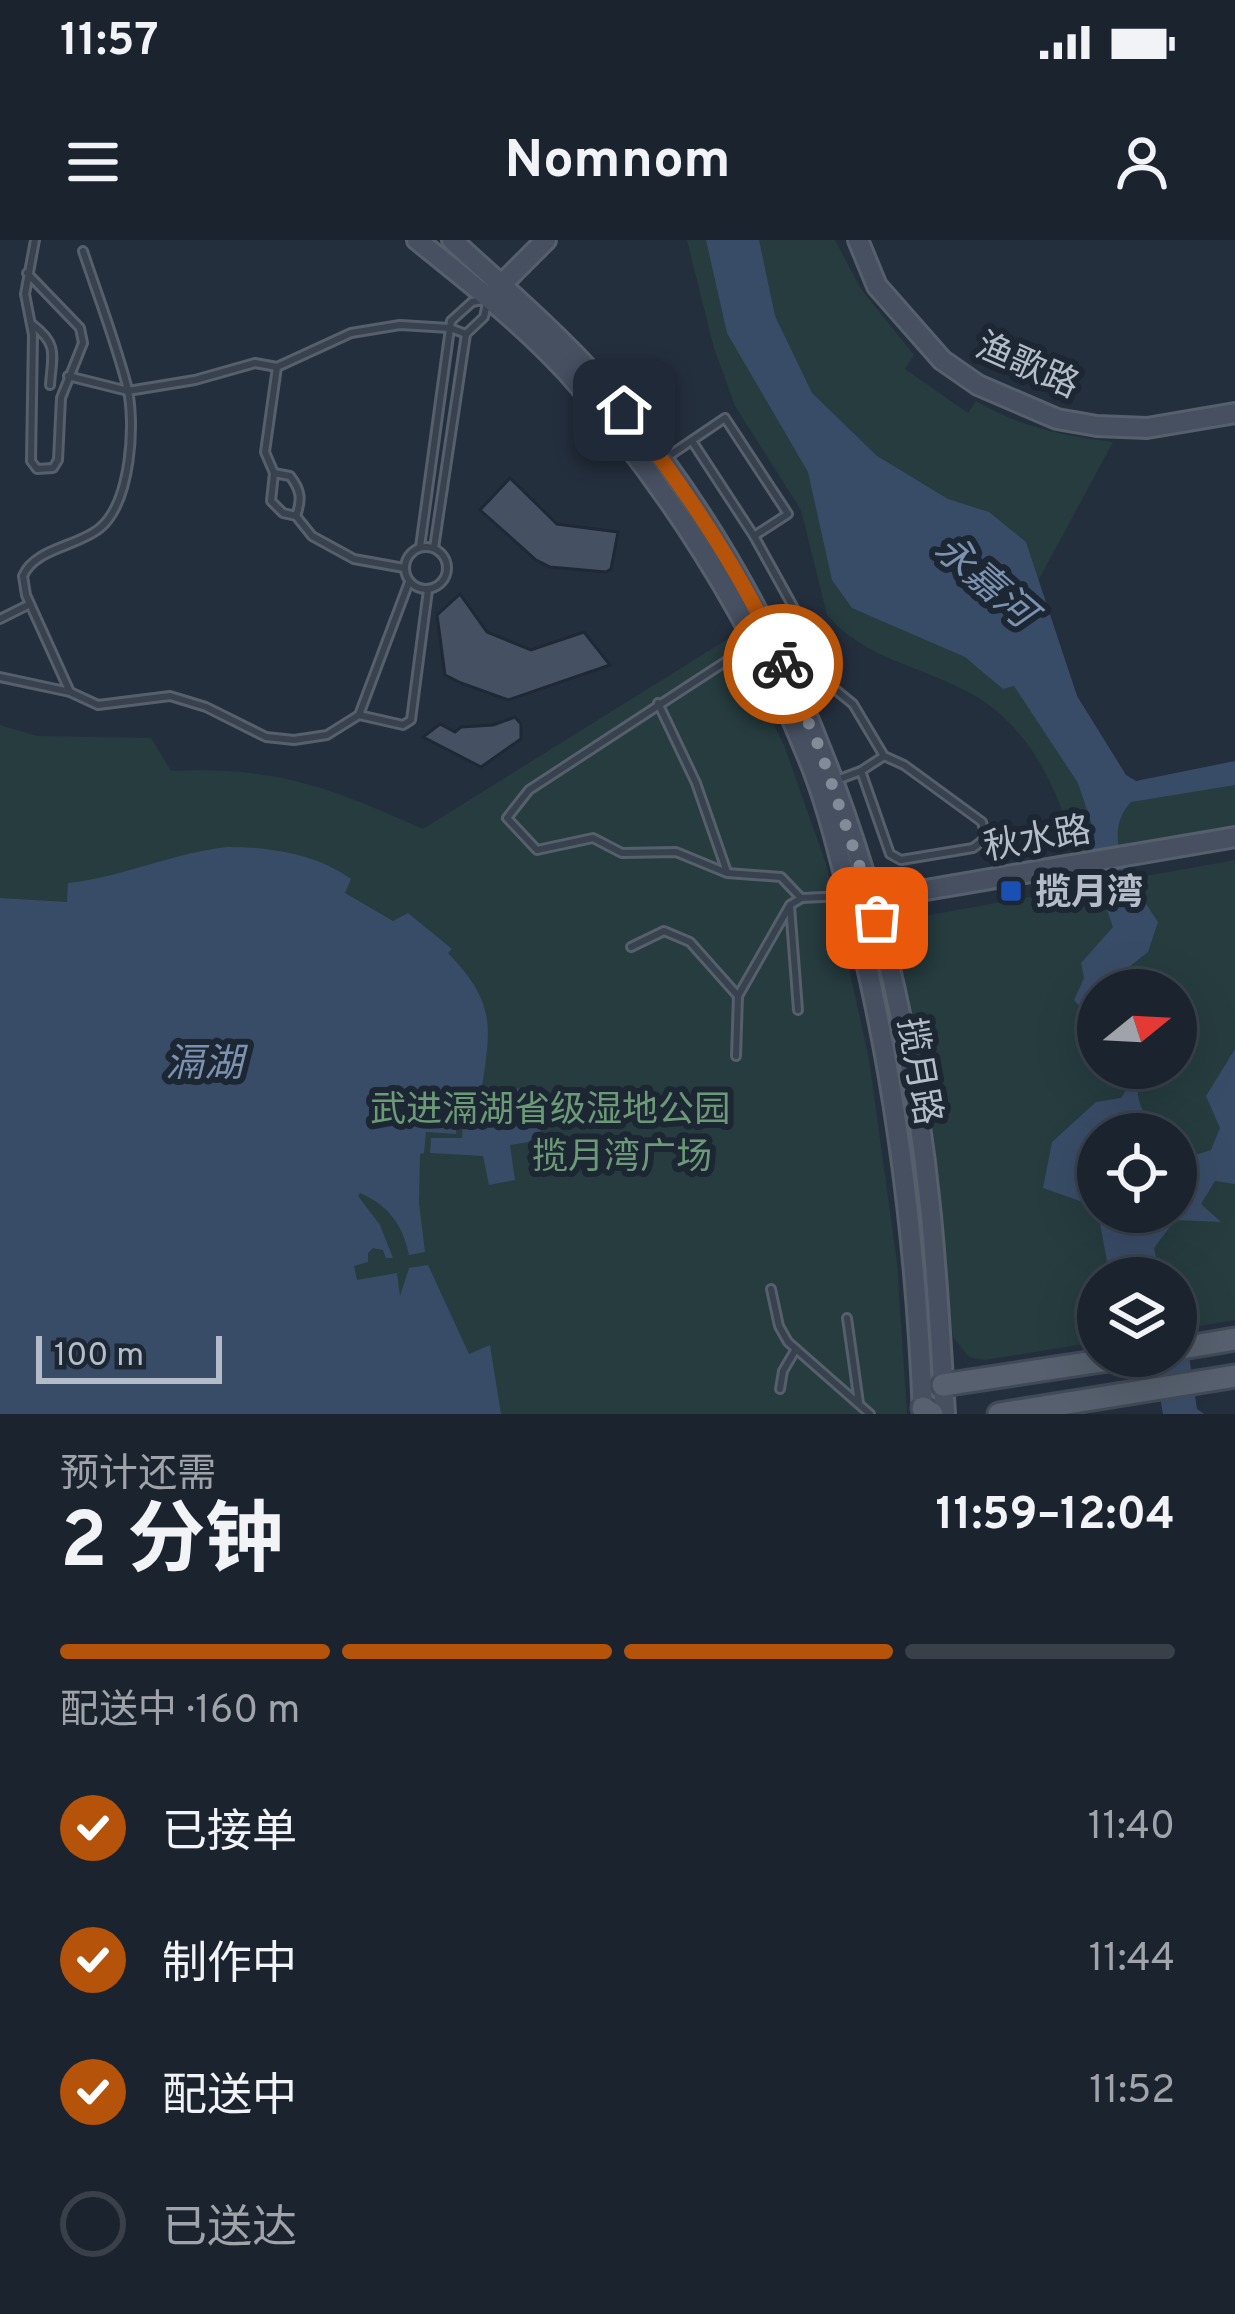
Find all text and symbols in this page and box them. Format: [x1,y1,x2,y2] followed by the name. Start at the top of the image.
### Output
[60,14,159,71] text: 11:57
[504,128,731,197] text: Nomnom
[60,129,126,195] icon: menu
[1109,129,1175,195] icon: person
[968,325,1085,411] street label: 渔歌路
[573,359,675,461] pin
[591,377,657,443] icon: home
[923,527,1049,645] water label: 永嘉河
[723,604,843,724] courier
[750,631,816,697] icon: bike
[981,809,1095,873] street label: 秋水路
[826,867,928,969] pin
[1035,872,1143,918] place label: 揽月湾
[998,878,1024,904] marker: 揽月湾
[844,885,910,951] icon: bag
[1077,969,1197,1089] north arrow
[1077,969,1197,1377] map controls
[885,1015,949,1129] street label: 揽月路
[165,1042,249,1091] water label: 滆湖
[370,1089,730,1135] park label: 武进滆湖省级湿地公园
[1077,1113,1197,1233] button: locate
[532,1136,712,1182] park label: 揽月湾广场
[1077,1257,1197,1377] button: layers
[36,1330,222,1383] scale bar
[54,1336,144,1378] text: 100 m
[60,1452,216,1501] text: 预计还需
[935,1488,1175,1545] text: 11:59–12:04
[60,1496,283,1595] text: 2 分钟
[60,1688,300,1737] text: 配送中 · 160 m
[60,1795,126,1861] icon: check
[1088,1804,1175,1853] text: 11:40
[162,1806,297,1863] text: 已接单
[60,1927,126,1993] icon: check
[1089,1936,1175,1985] text: 11:44
[162,1938,297,1995] text: 制作中
[60,2059,126,2125] icon: check
[1089,2068,1175,2117] text: 11:52
[162,2070,297,2127] text: 配送中
[162,2202,297,2259] text: 已送达

